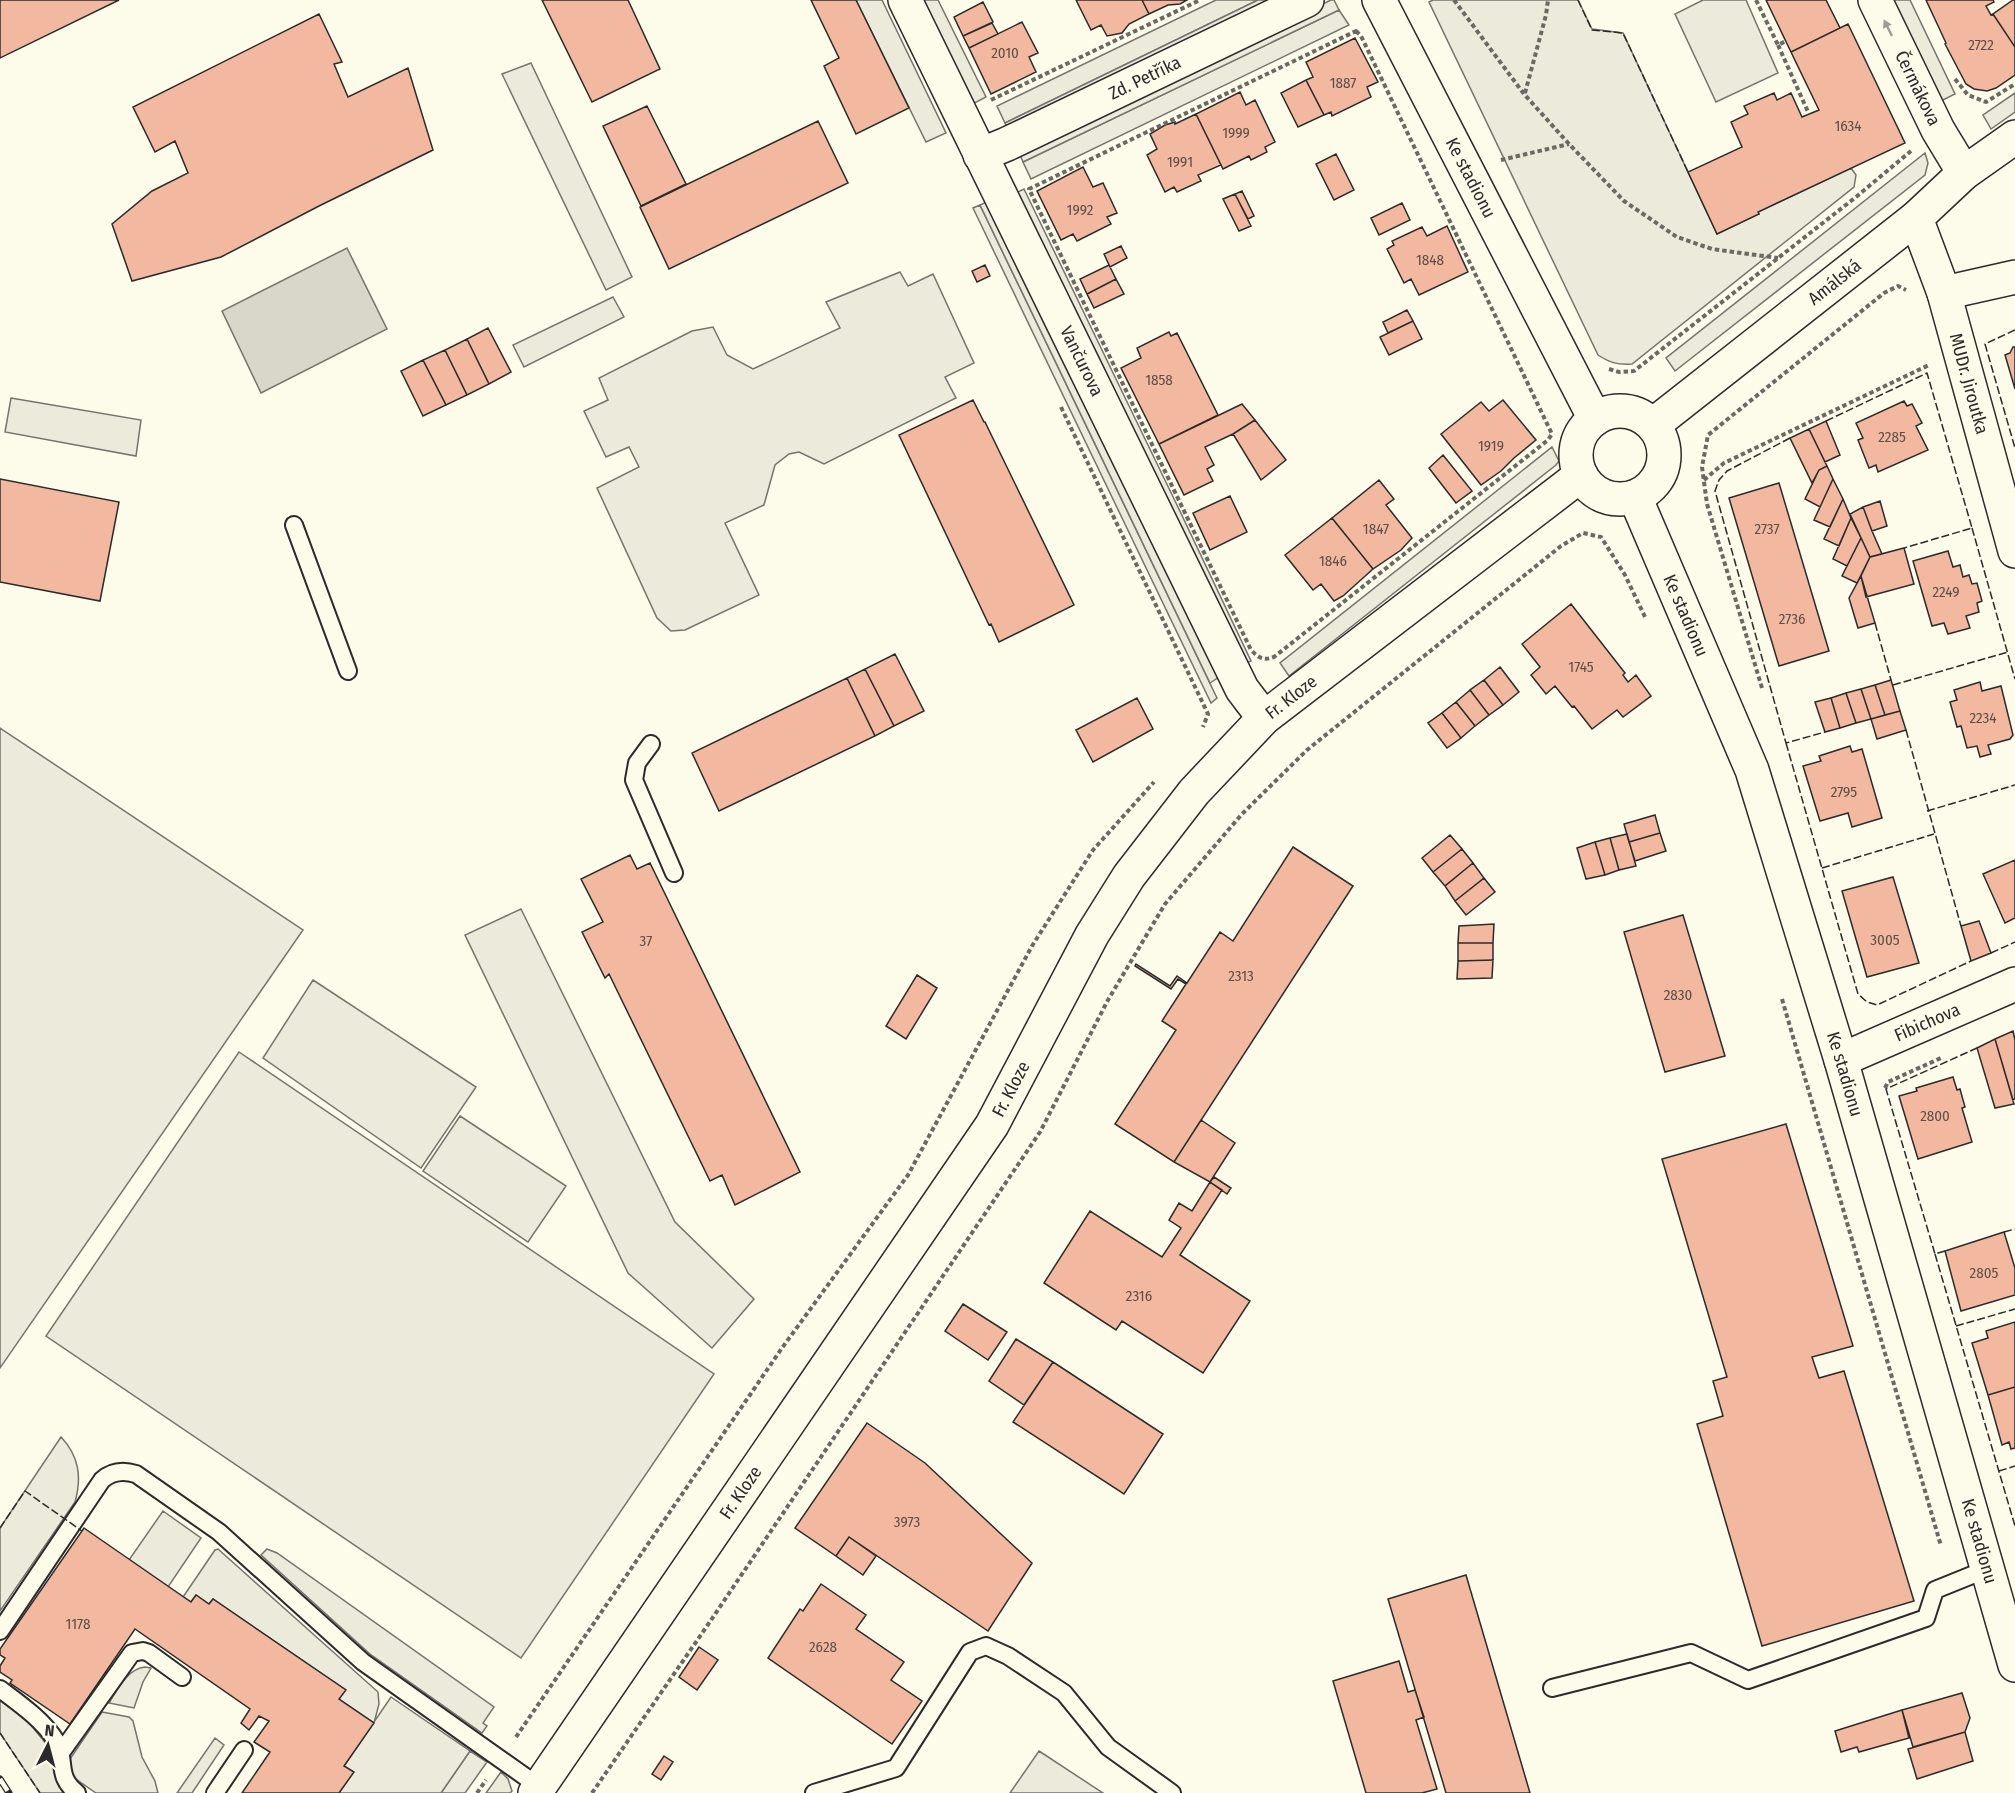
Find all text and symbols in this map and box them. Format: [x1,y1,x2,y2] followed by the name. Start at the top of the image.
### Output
[1884,19,1894,37] one-way arrow
[1968,36,1994,54] house number: 2722
[991,44,1019,62] house number: 2010
[1890,47,1945,130] street label: Čermákova
[1105,51,1185,105] street label: Zd. Petříka
[1330,74,1356,92] house number: 1887
[1834,117,1862,135] house number: 1634
[1222,124,1250,142] house number: 1999
[1441,134,1500,222] street label: Ke stadionu
[1167,153,1193,171] house number: 1991
[1067,201,1094,219] house number: 1992
[1416,251,1444,269] house number: 1848
[1804,254,1866,310] street label: Amálská
[1055,322,1108,400] street label: Vančurova
[1945,331,1993,437] street label: MUDr. Jiroutka
[1145,371,1173,389] house number: 1858
[1878,428,1906,446] house number: 2285
[1478,437,1504,455] house number: 1919
[1363,520,1389,538] house number: 1847
[1754,520,1780,538] house number: 2737
[1319,552,1347,570] house number: 1846
[1659,571,1713,660] street label: Ke stadionu
[1932,583,1960,601] house number: 2249
[1779,610,1805,628] house number: 2736
[1568,658,1594,676] house number: 1745
[1261,670,1322,724] street label: Fr. Kloze
[1969,709,1997,727] house number: 2234
[1831,783,1857,801] house number: 2795
[1870,931,1900,949] house number: 3005
[640,932,652,950] house number: 37
[1228,967,1254,985] house number: 2313
[1664,986,1692,1004] house number: 2830
[1891,998,1963,1046] street label: Fibichova
[1822,1029,1868,1119] street label: Ke stadionu
[987,1057,1035,1121] street label: Fr. Kloze
[1920,1107,1950,1125] house number: 2800
[1970,1264,1999,1282] house number: 2805
[1126,1287,1152,1305] house number: 2316
[715,1462,766,1523] street label: Fr. Kloze
[1957,1496,2002,1586] street label: Ke stadionu
[894,1513,920,1531] house number: 3973
[66,1615,90,1633] house number: 1178
[809,1638,837,1656] house number: 2628
[18,1715,78,1775] north arrow
[44,1721,55,1741] text: N

